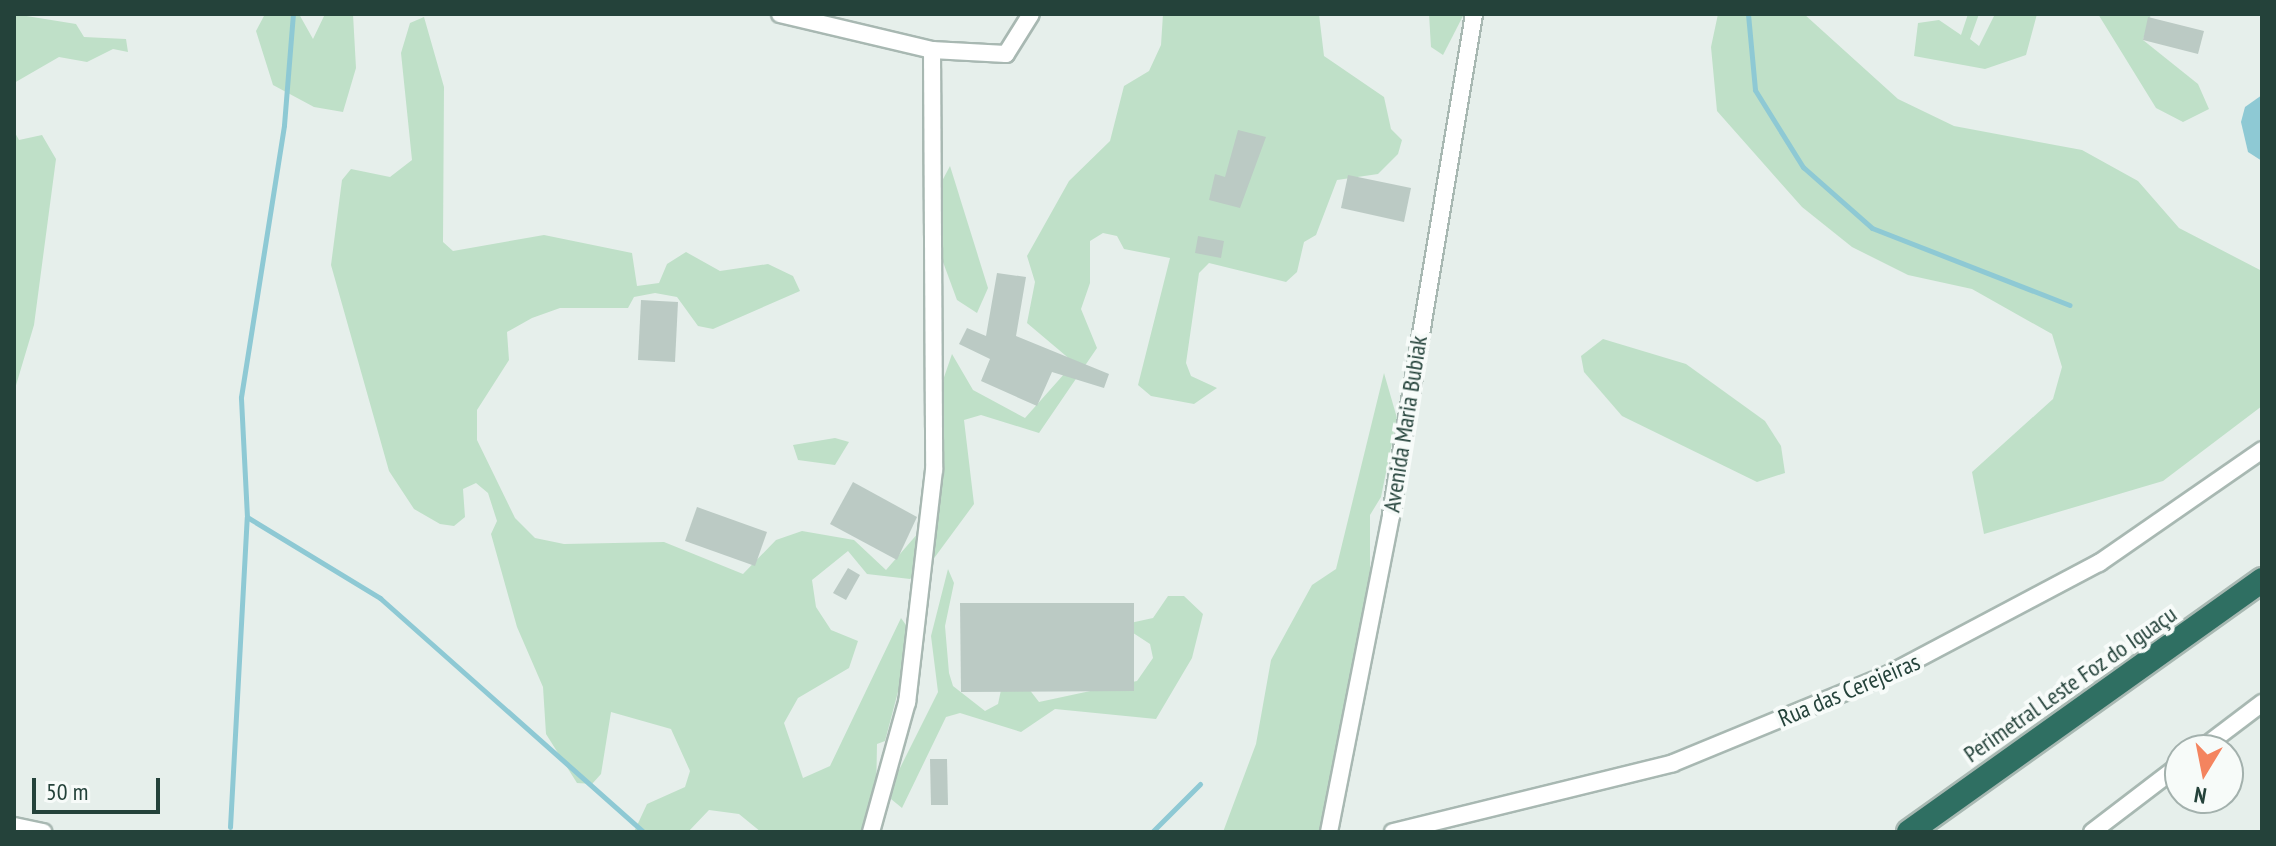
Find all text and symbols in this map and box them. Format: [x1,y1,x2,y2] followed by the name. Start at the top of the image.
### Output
[1377,334,1433,514] street label: Avenida Maria Bubiak
[1958,599,2182,769] street label: Perimetral Leste Foz do Iguaçu
[1774,647,1924,733] street label: Rua das Cerejeiras
[2164,734,2244,814] north arrow
[36,762,164,812] scale bar
[46,776,88,807] text: 50 m
[2192,781,2208,810] text: N

